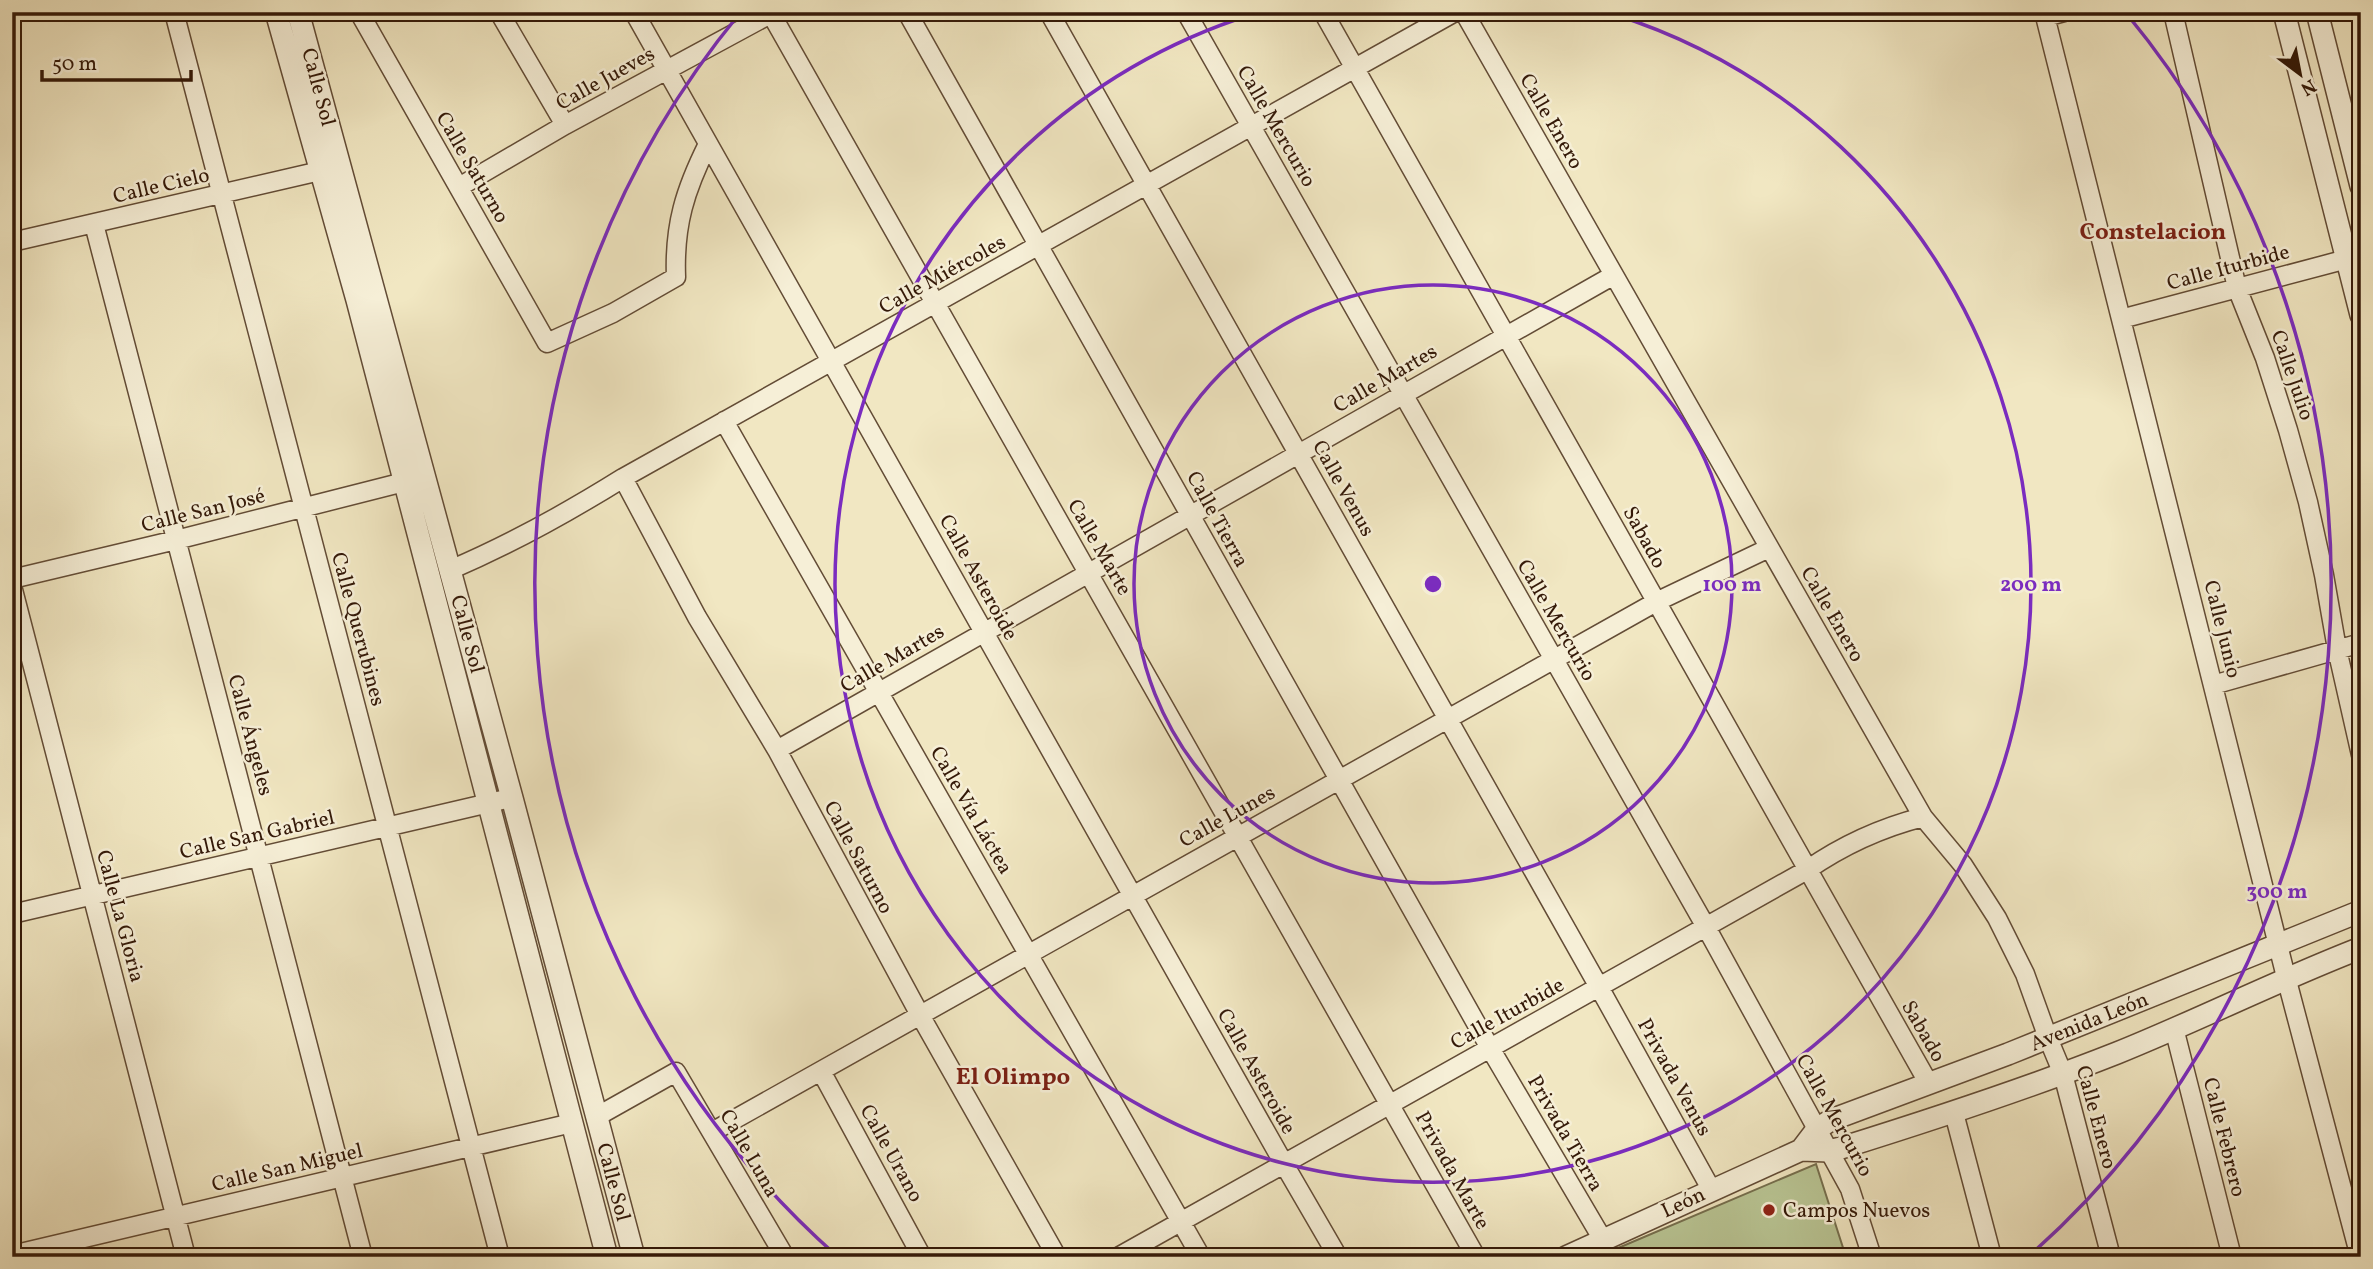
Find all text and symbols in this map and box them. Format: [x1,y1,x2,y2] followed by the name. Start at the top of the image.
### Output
[42,38,191,82] scale bar
[2264,38,2334,108] north arrow
[551,40,661,118] street label: Calle Jueves
[293,45,342,130] street label: Calle Sol
[52,50,97,79] text: 50 m
[1229,60,1322,193] street label: Calle Mercurio
[1512,69,1590,175] street label: Calle Enero
[2295,72,2321,102] text: N
[428,107,515,229] street label: Calle Saturno
[110,161,213,212] street label: Calle Cielo
[2080,216,2227,250] district label: Constelacion
[874,228,1011,322] street label: Calle Miércoles
[2164,238,2293,299] street label: Calle Iturbide
[2263,327,2320,424] street label: Calle Julio
[1328,338,1443,421] street label: Calle Martes
[1304,435,1381,542] street label: Calle Venus
[1178,466,1255,573] street label: Calle Tierra
[138,482,268,541] street label: Calle San José
[1059,494,1138,601] street label: Calle Marte
[1615,501,1673,574] street label: Sabado
[931,510,1024,646] street label: Calle Asteroide
[323,549,392,709] street label: Calle Querubines
[1509,554,1602,687] street label: Calle Mercurio
[1793,562,1871,668] street label: Calle Enero
[1702,571,1762,600] text: 100 m
[2000,571,2062,600] text: 200 m
[1421,572,1445,596] centre of rings
[2195,577,2248,681] street label: Calle Junio
[442,592,491,677] street label: Calle Sol
[835,618,950,701] street label: Calle Martes
[219,672,280,799] street label: Calle Ángeles
[922,741,1019,880] street label: Calle Vía Láctea
[1174,779,1281,856] street label: Calle Lunes
[816,796,900,919] street label: Calle Saturno
[177,804,338,867] street label: Calle San Gabriel
[88,847,151,986] street label: Calle La Gloria
[2247,878,2307,907] text: 300 m
[1446,971,1570,1058] street label: Calle Iturbide
[2026,986,2153,1059] street label: Avenida León
[1893,995,1952,1068] street label: Sabado
[1209,1004,1302,1140] street label: Calle Asteroide
[1629,1014,1718,1142] street label: Privada Venus
[1788,1049,1879,1182] street label: Calle Mercurio
[956,1061,1070,1095] district label: El Olimpo
[2068,1062,2123,1172] street label: Calle Enero
[1520,1070,1610,1197] street label: Privada Tierra
[2195,1075,2252,1200] street label: Calle Febrero
[852,1099,930,1208] street label: Calle Urano
[712,1104,786,1203] street label: Calle Luna
[1407,1106,1496,1235] street label: Privada Marte
[209,1137,366,1200] street label: Calle San Miguel
[588,1140,637,1225] street label: Calle Sol
[1657,1181,1710,1226] street label: León
[1783,1197,1930,1226] place label: Campos Nuevos
[1761,1202,1777,1218] marker: Campos Nuevos

